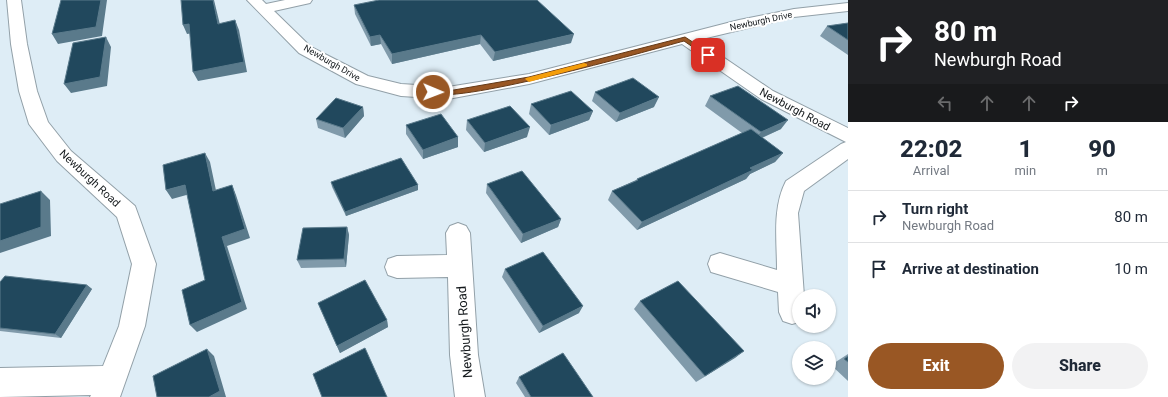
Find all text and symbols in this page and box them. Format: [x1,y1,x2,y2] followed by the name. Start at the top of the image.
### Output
[729,9,793,32] street label: Newburgh Drive
[934,15,997,48] text: 80 m
[868,16,920,68] icon: right
[691,38,725,72] pin
[302,43,362,83] street label: Newburgh Drive
[697,44,719,66] icon: arrive
[934,49,1062,70] text: Newburgh Road
[412,71,454,113] position arrow
[757,85,832,133] street label: Newburgh Road
[934,92,956,114] icon: left
[976,92,998,114] icon: ahead
[1018,92,1040,114] icon: ahead
[1060,92,1082,114] icon: right
[900,135,962,163] text: 22:02
[1018,135,1032,163] text: 1
[1088,135,1116,163] text: 90
[57,147,123,210] street label: Newburgh Road
[913,163,950,178] text: Arrival
[1014,163,1036,178] text: min
[1096,163,1108,178] text: m
[902,200,968,218] text: Turn right
[868,206,890,228] icon: right
[1114,208,1148,226] text: 80 m
[902,218,994,233] text: Newburgh Road
[868,258,890,280] icon: arrive
[902,260,1039,278] text: Arrive at destination
[1114,260,1148,278] text: 10 m
[454,285,475,378] street label: Newburgh Road
[792,289,836,385] map controls
[792,289,836,333] button: sound
[792,341,836,385] button: layers
[868,343,1004,389] button: Exit
[1012,343,1148,389] button: Share

